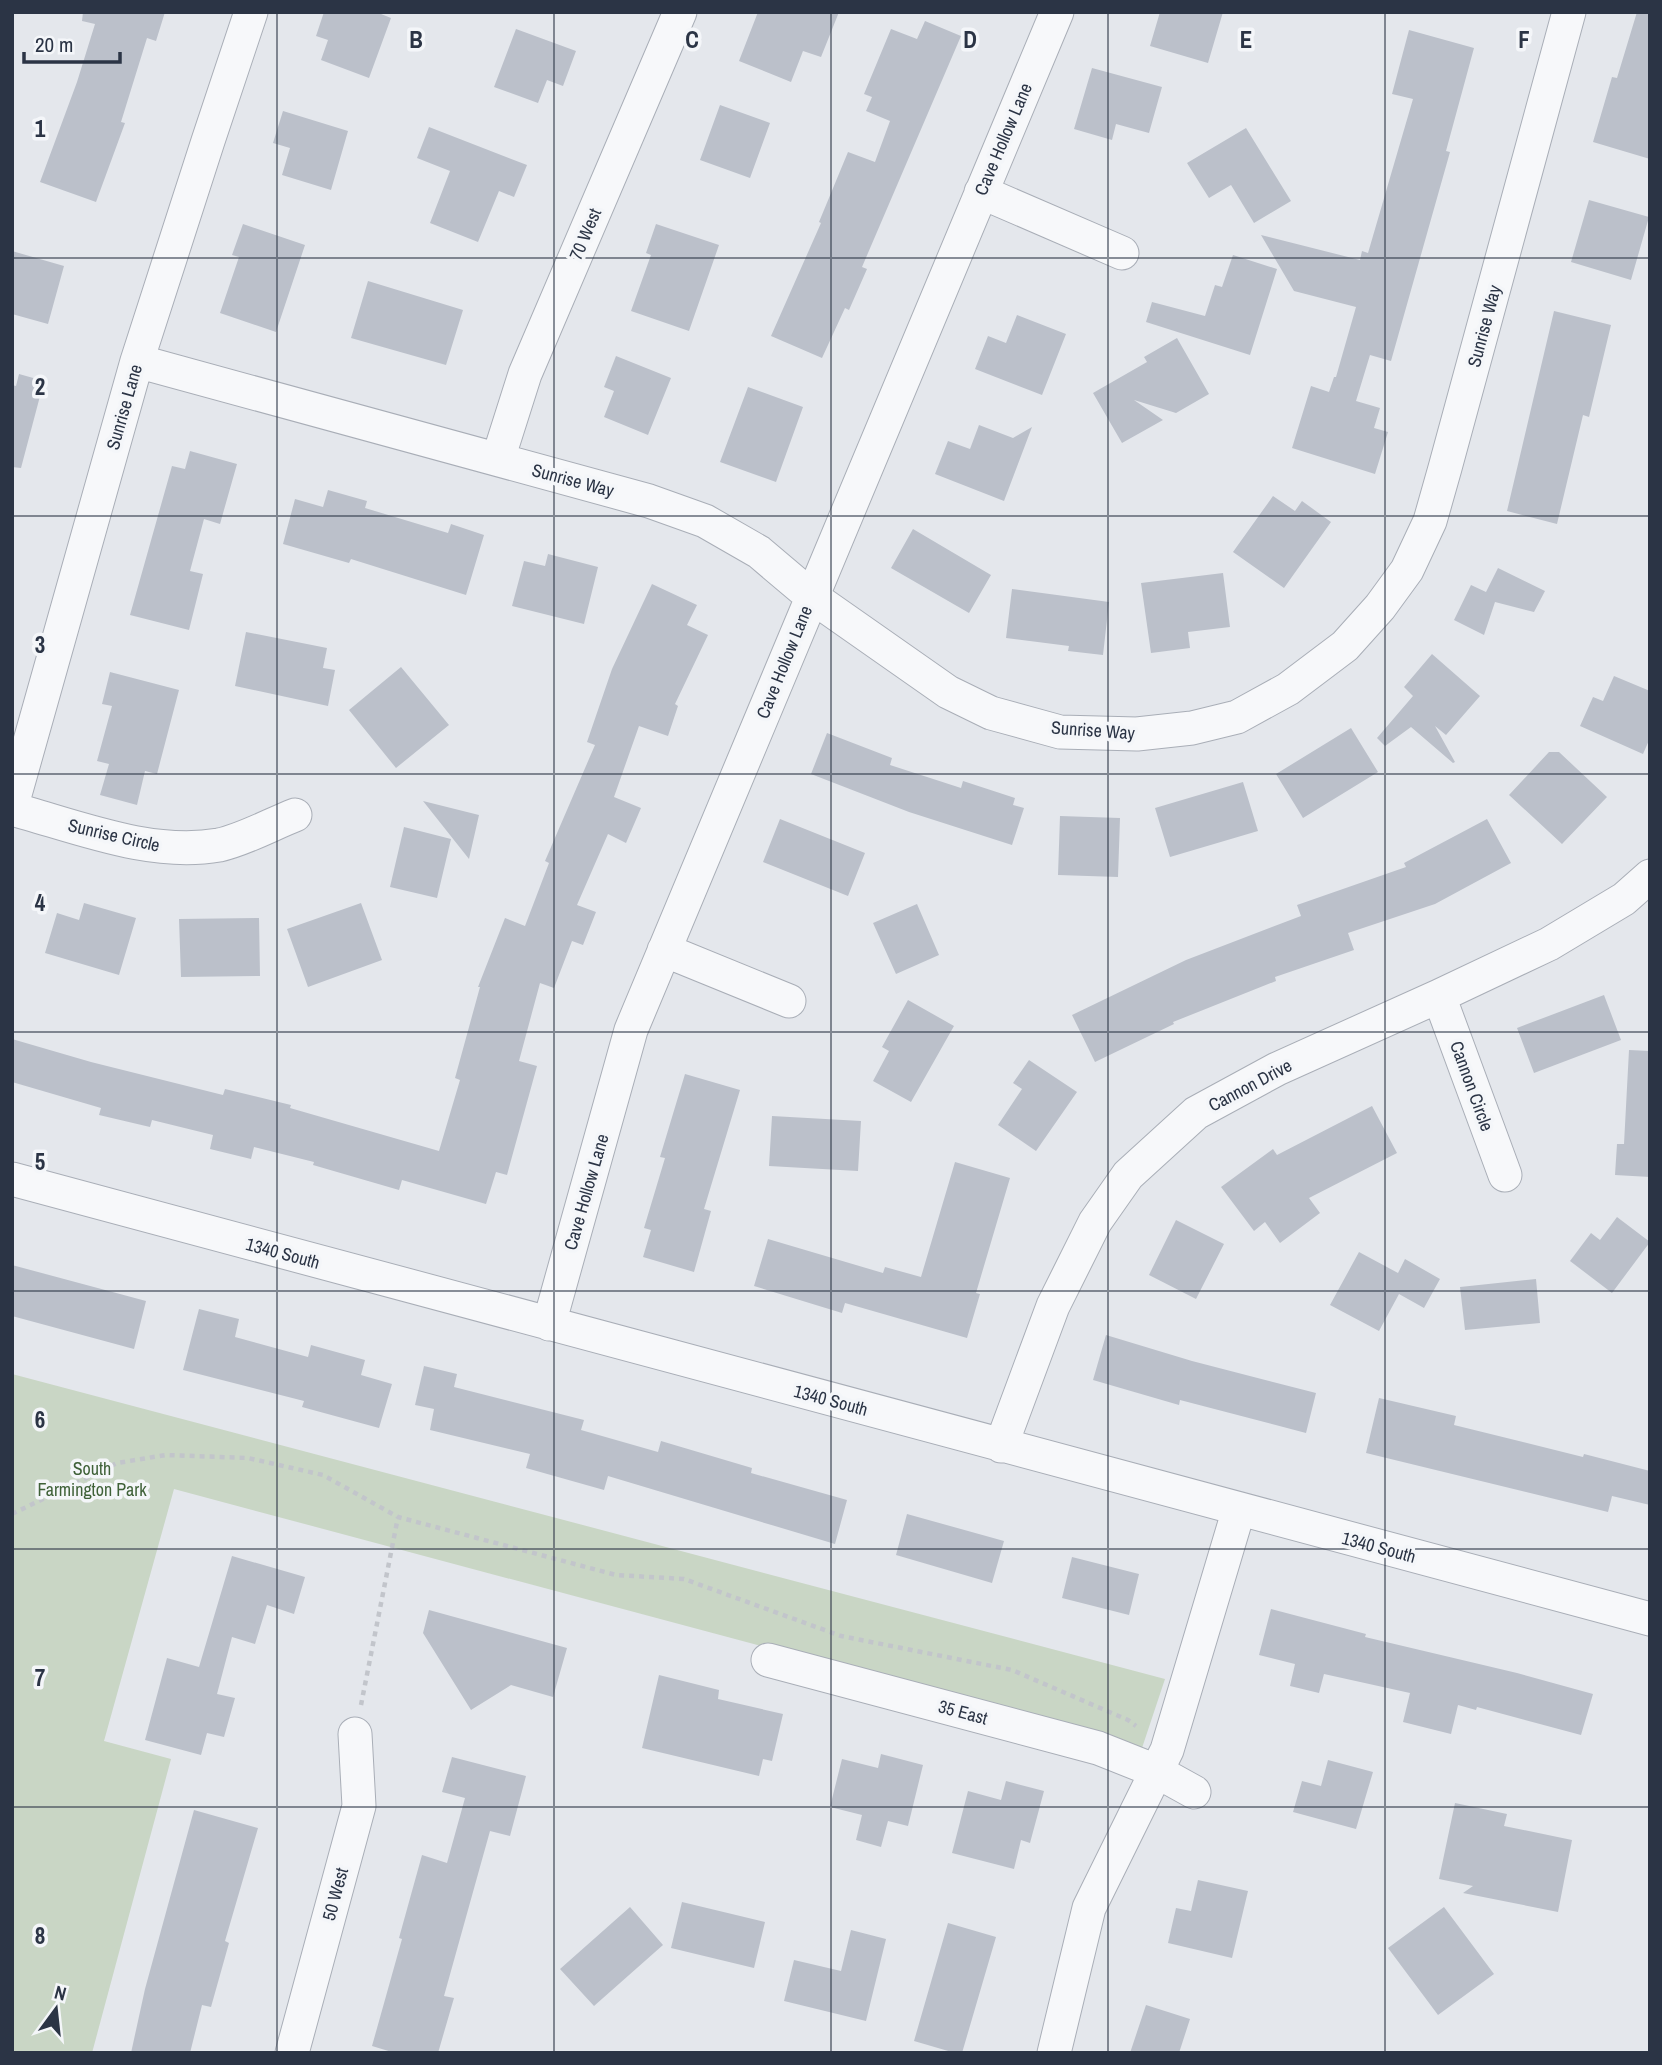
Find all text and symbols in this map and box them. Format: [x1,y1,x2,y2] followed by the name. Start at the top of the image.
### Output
[24,21,121,65] scale bar
[409,24,423,55] text: B
[685,24,699,55] text: C
[963,24,977,55] text: D
[1240,24,1252,55] text: E
[1518,24,1530,55] text: F
[35,30,73,59] text: 20 m
[968,79,1038,199] street label: Cave Hollow Lane
[35,113,46,144] text: 1
[563,204,607,264] street label: 70 West
[1461,282,1507,370] street label: Sunrise Way
[100,361,148,453] street label: Sunrise Lane
[35,371,45,402] text: 2
[529,457,617,503] street label: Sunrise Way
[750,602,818,722] street label: Cave Hollow Lane
[35,629,45,660] text: 3
[1050,715,1136,745] street label: Sunrise Way
[66,812,162,858] street label: Sunrise Circle
[35,887,46,918] text: 4
[1444,1037,1500,1135] street label: Cannon Circle
[1204,1053,1296,1117] street label: Cannon Drive
[557,1131,615,1253] street label: Cave Hollow Lane
[35,1146,45,1177] text: 5
[243,1231,323,1275] street label: 1340 South
[791,1378,871,1422] street label: 1340 South
[35,1404,45,1435] text: 6
[37,1456,147,1502] park label: South Farmington Park
[1339,1525,1419,1569] street label: 1340 South
[35,1662,45,1693] text: 7
[936,1693,990,1731] street label: 35 East
[316,1865,354,1923] street label: 50 West
[35,1920,45,1951] text: 8
[21,1974,91,2044] north arrow
[52,1979,69,2007] text: N

